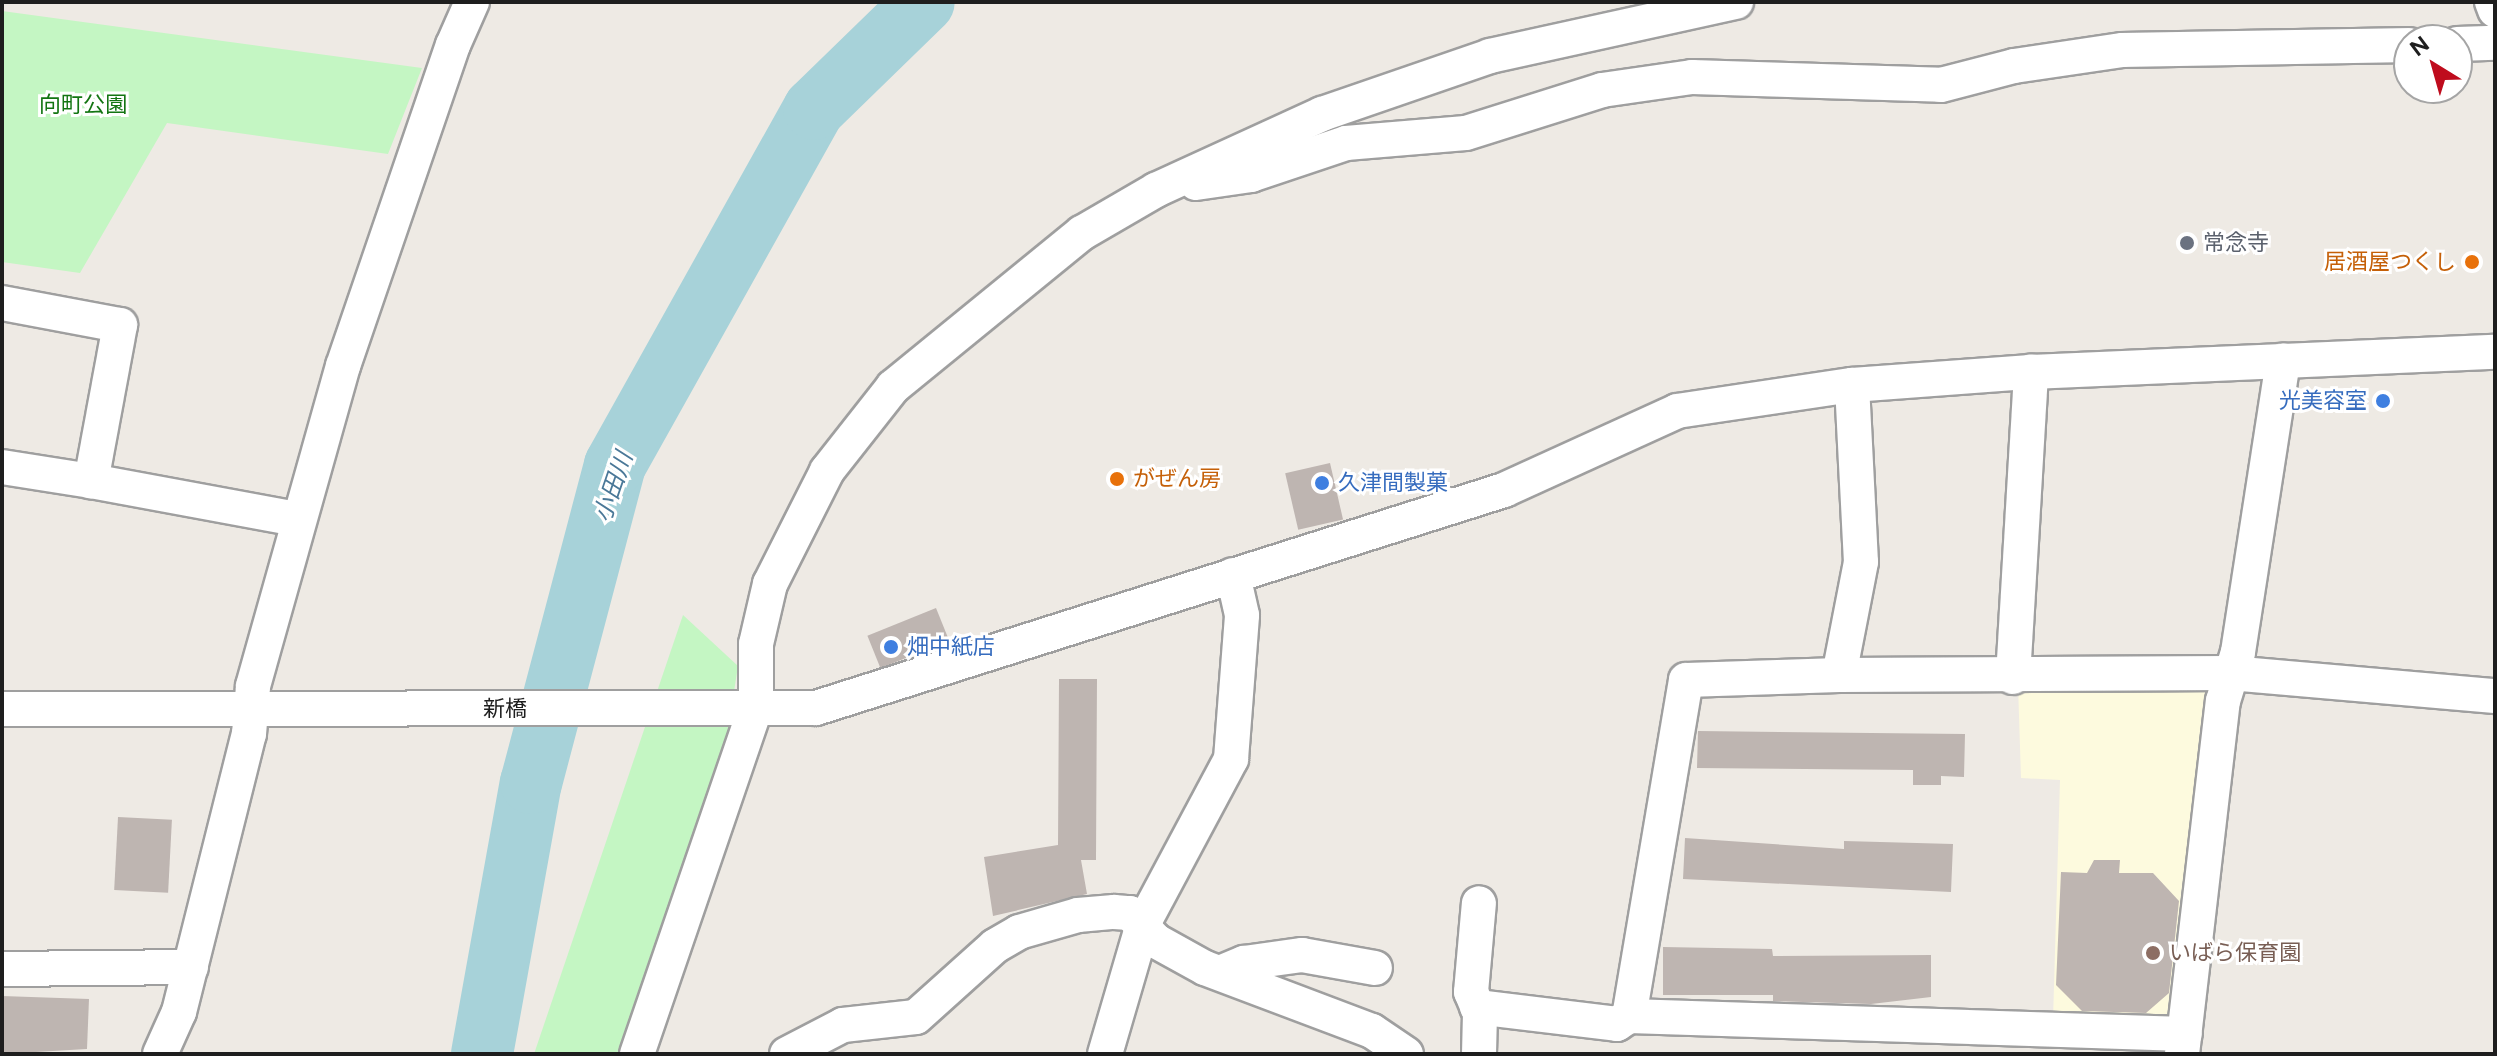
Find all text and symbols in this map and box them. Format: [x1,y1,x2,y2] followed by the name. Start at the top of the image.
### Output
[2393,24,2473,104] north arrow
[2405,30,2434,62] text: N
[39,92,127,118] park label: 向町公園
[2203,230,2269,256] place label: 常念寺
[2178,234,2196,252] marker: 常念寺
[2324,249,2456,275] place label: 居酒屋つくし
[2463,253,2481,271] marker: 居酒屋つくし
[2279,388,2367,414] place label: 光美容室
[2374,392,2392,410] marker: 光美容室
[588,448,638,526] water label: 小田川
[1133,466,1221,492] place label: がぜん房
[1108,470,1126,488] marker: がぜん房
[1338,470,1448,496] place label: 久津間製菓
[1313,474,1331,492] marker: 久津間製菓
[907,634,995,660] place label: 畑中紙店
[882,638,900,656] marker: 畑中紙店
[483,696,527,722] street label: 新橋
[2169,940,2301,966] place label: いばら保育園
[2144,944,2162,962] marker: いばら保育園

